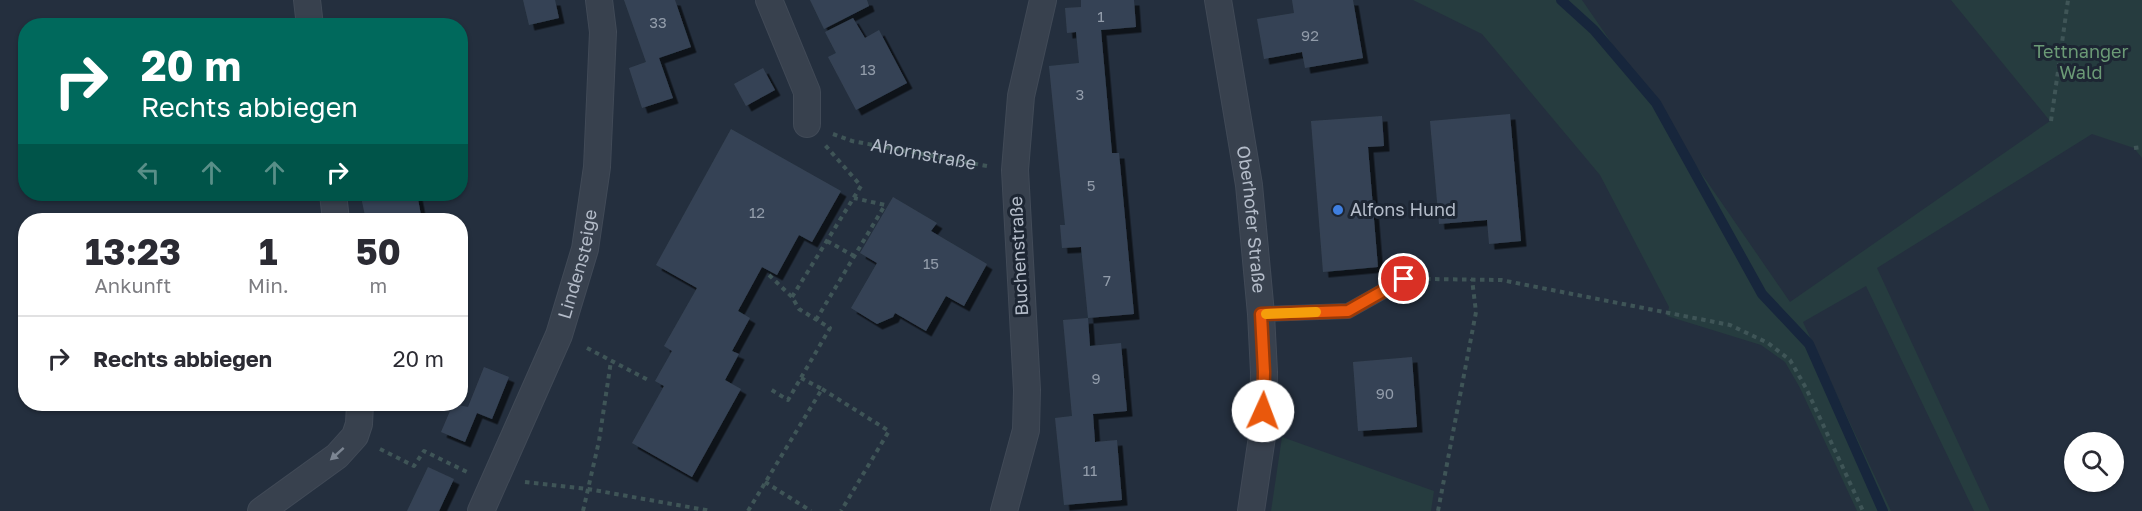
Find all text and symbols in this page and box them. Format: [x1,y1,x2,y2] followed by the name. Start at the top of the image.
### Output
[1097,7,1105,25] house number: 1
[649,13,667,31] house number: 33
[1301,26,1319,44] house number: 92
[141,40,241,90] text: 20 m
[2033,40,2129,83] park label: Tettnanger Wald
[42,42,120,120] icon: right
[860,60,876,78] house number: 13
[1076,85,1084,103] house number: 3
[141,91,358,123] text: Rechts abbiegen
[869,133,978,174] street label: Ahornstraße
[1233,144,1271,294] street label: Oberhofer Straße
[132,156,165,189] icon: left
[195,156,228,189] icon: ahead
[258,156,291,189] icon: ahead
[321,156,354,189] icon: right
[1087,176,1095,194] house number: 5
[1004,196,1032,317] street label: Buchenstraße
[1350,198,1456,220] place label: Alfons Hund
[749,203,765,221] house number: 12
[1331,203,1345,217] marker: Alfons Hund
[553,208,601,321] street label: Lindensteige
[85,230,181,273] text: 13:23
[259,230,278,273] text: 1
[356,230,401,273] text: 50
[1378,253,1429,304] pin
[923,254,939,272] house number: 15
[1387,262,1420,295] icon: arrive
[1103,271,1111,289] house number: 7
[94,273,171,297] text: Ankunft
[248,273,289,297] text: Min.
[369,273,387,297] text: m
[42,342,75,375] icon: right
[93,345,272,372] text: Rechts abbiegen
[393,345,444,372] text: 20 m
[1091,369,1101,387] house number: 9
[1231,379,1295,443] position arrow
[1376,384,1394,402] house number: 90
[2064,432,2124,492] map controls
[2064,432,2124,492] button: search
[330,447,345,461] one-way arrow
[1083,461,1097,479] house number: 11

